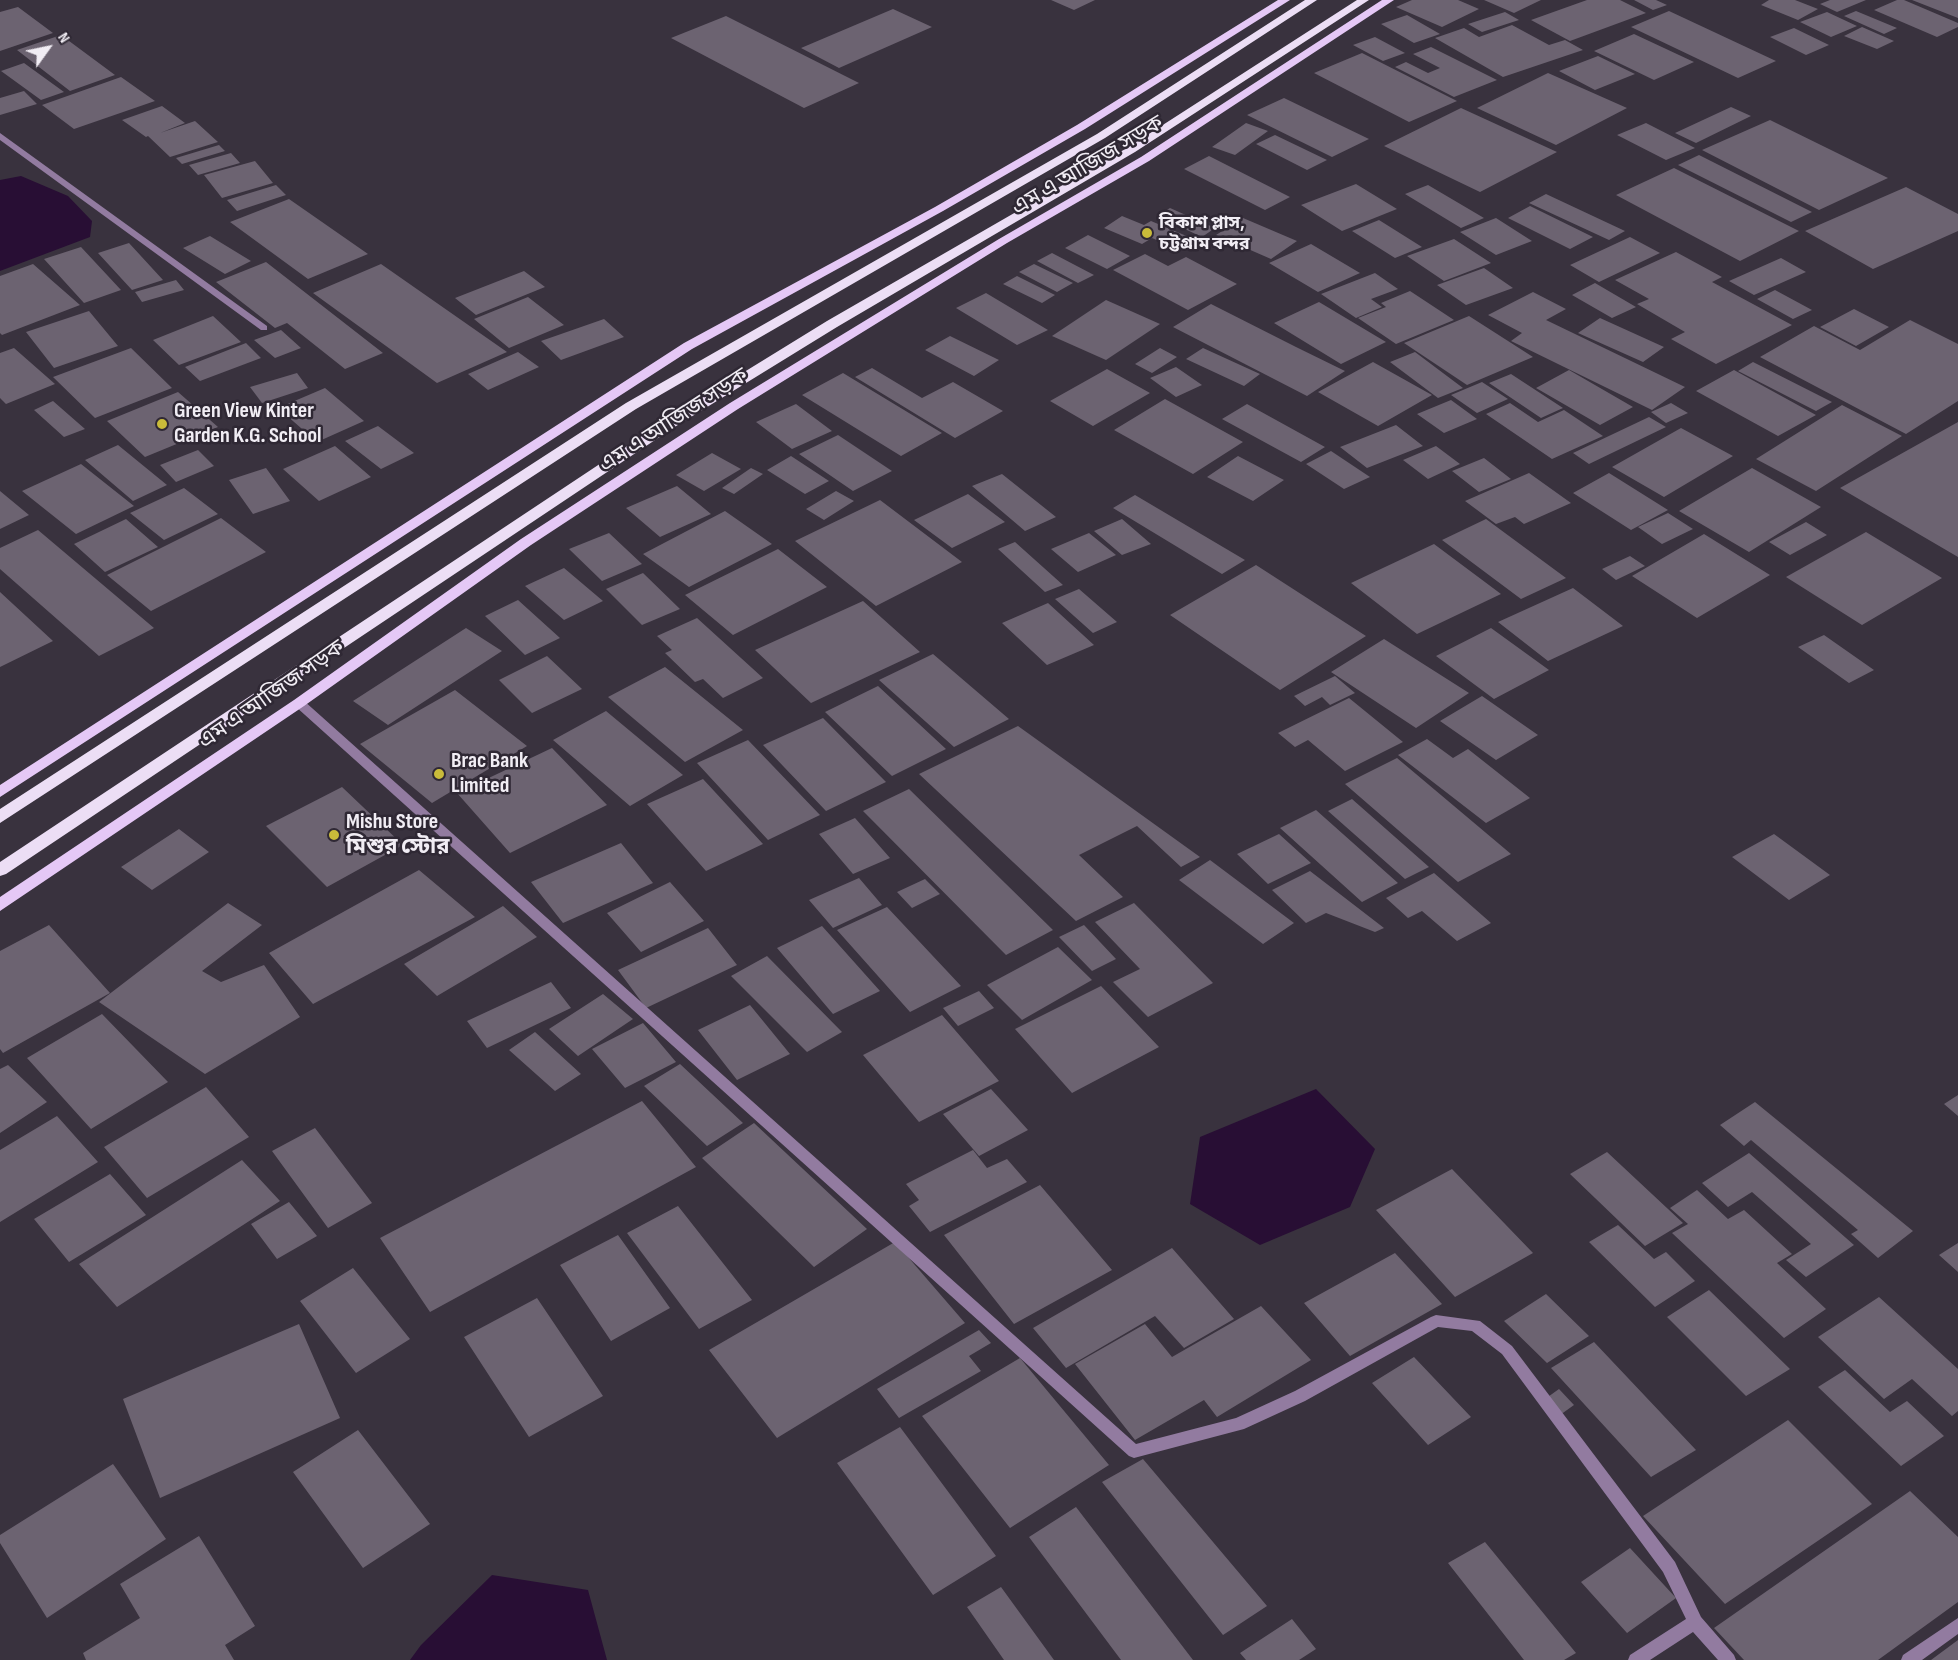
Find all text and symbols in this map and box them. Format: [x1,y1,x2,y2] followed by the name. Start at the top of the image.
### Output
[18,18,78,78] north arrow
[53,29,74,47] text: N
[1007,110,1169,222] street label: এম এ আজিজ সড়ক
[1159,212,1250,254] place label: বিকাশ প্লাস, চট্টগ্রাম বন্দর
[1140,226,1154,240] marker: বিকাশ প্লাস, চট্টগ্রাম বন্দর
[594,363,754,479] street label: এম এ আজিজ সড়ক
[174,398,322,450] place label: Green View Kinter Garden K.G. School
[155,417,169,431] marker: Green View Kinter Garden K.G. School
[194,635,350,755] street label: এম এ আজিজ সড়ক
[451,748,528,800] place label: Brac Bank Limited
[432,767,446,781] marker: Brac Bank Limited
[346,809,449,860] place label: Mishu Store মিশুর স্টোর
[327,828,341,842] marker: Mishu Store মিশুর স্টোর

